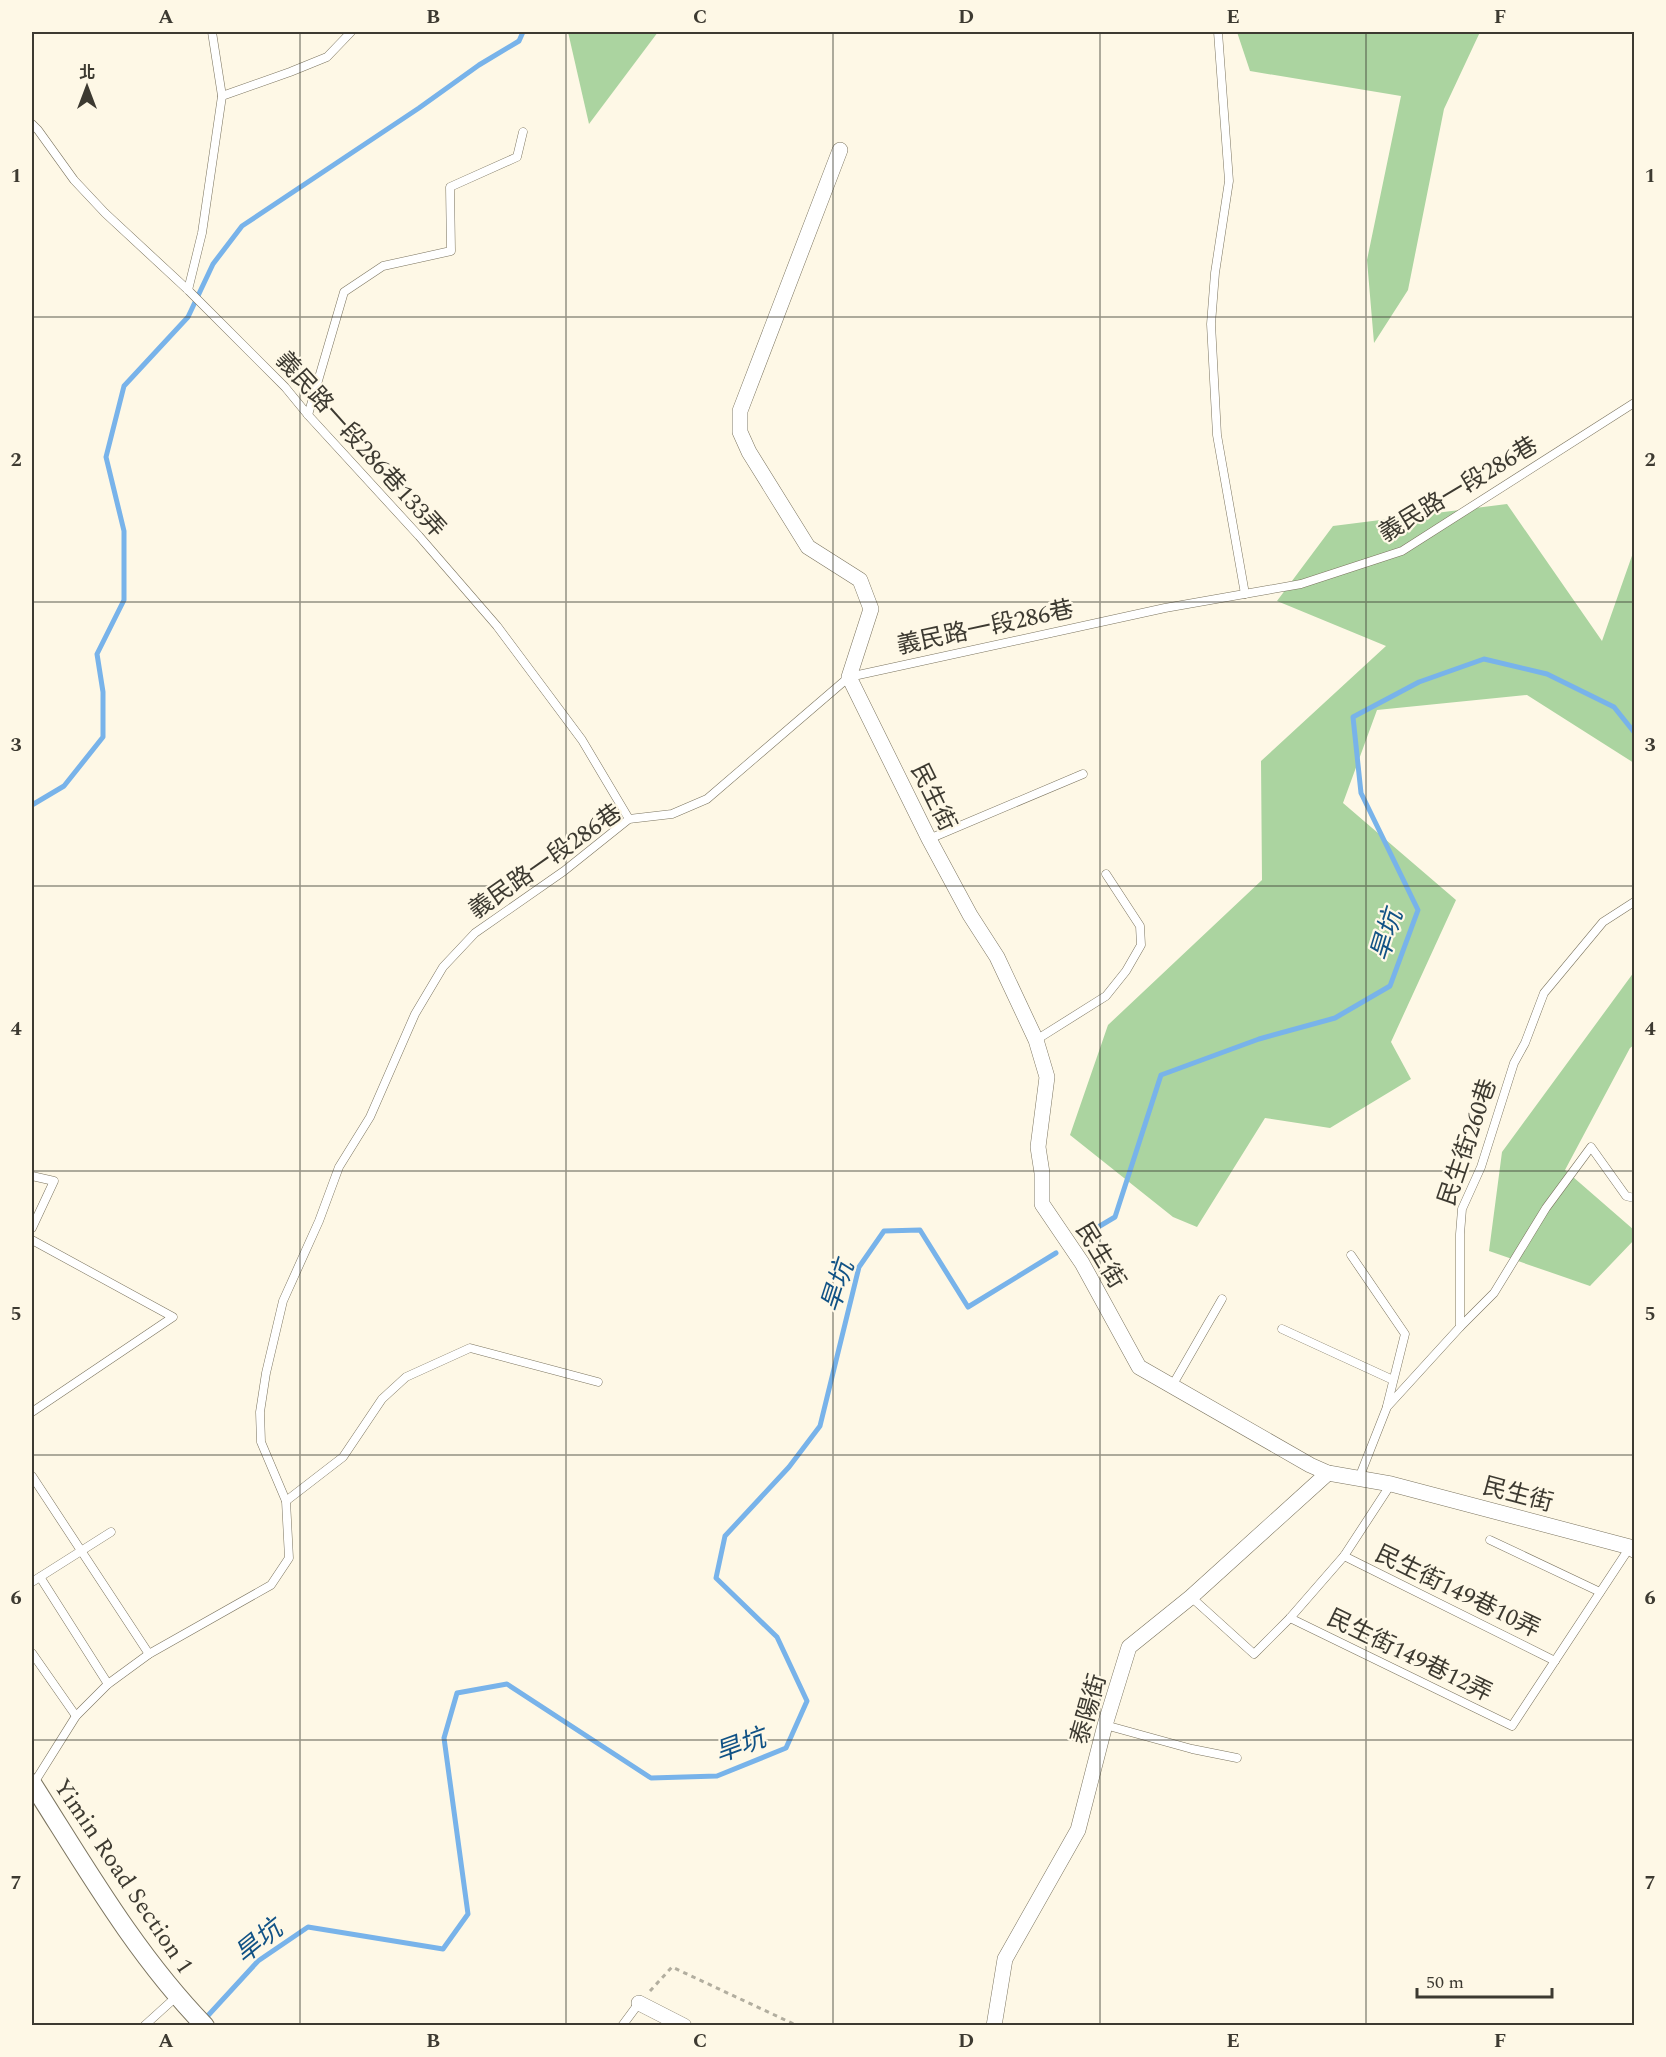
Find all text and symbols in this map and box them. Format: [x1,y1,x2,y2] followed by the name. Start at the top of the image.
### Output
[158,2,174,32] text: A
[426,2,440,32] text: B
[693,2,707,32] text: C
[958,2,974,32] text: D
[1226,2,1240,32] text: E
[1494,2,1506,32] text: F
[57,57,117,117] north arrow
[79,61,95,85] text: 北
[10,161,22,191] text: 1
[1644,161,1656,191] text: 1
[267,343,454,546] street label: 義民路一段286巷133弄
[1372,428,1545,552] street label: 義民路一段286巷
[10,445,22,475] text: 2
[1644,445,1656,475] text: 2
[893,592,1077,664] street label: 義民路一段286巷
[10,730,22,760] text: 3
[1644,730,1656,760] text: 3
[901,757,965,838] street label: 民生街
[462,795,630,928] street label: 義民路一段286巷
[1360,901,1415,966] water label: 旱坑
[10,1014,22,1044] text: 4
[1644,1014,1656,1044] text: 4
[1429,1074,1506,1211] street label: 民生街260巷
[1066,1215,1134,1296] street label: 民生街
[811,1252,866,1317] water label: 旱坑
[10,1299,22,1329] text: 5
[1644,1299,1656,1329] text: 5
[1478,1468,1557,1522] street label: 民生街
[1369,1536,1546,1648] street label: 民生街149巷10弄
[10,1583,22,1613] text: 6
[1644,1583,1656,1613] text: 6
[1321,1600,1498,1712] street label: 民生街149巷12弄
[1062,1670,1116,1749] street label: 泰陽街
[709,1717,775,1774] water label: 旱坑
[44,1772,202,1982] street label: Yimin Road Section 1
[10,1868,22,1898] text: 7
[1644,1868,1656,1898] text: 7
[226,1907,295,1974] water label: 旱坑
[1417,1961,1552,1999] scale bar
[1426,1969,1464,1996] text: 50 m
[158,2026,174,2056] text: A
[426,2026,440,2056] text: B
[693,2026,707,2056] text: C
[958,2026,974,2056] text: D
[1226,2026,1240,2056] text: E
[1494,2026,1506,2056] text: F

